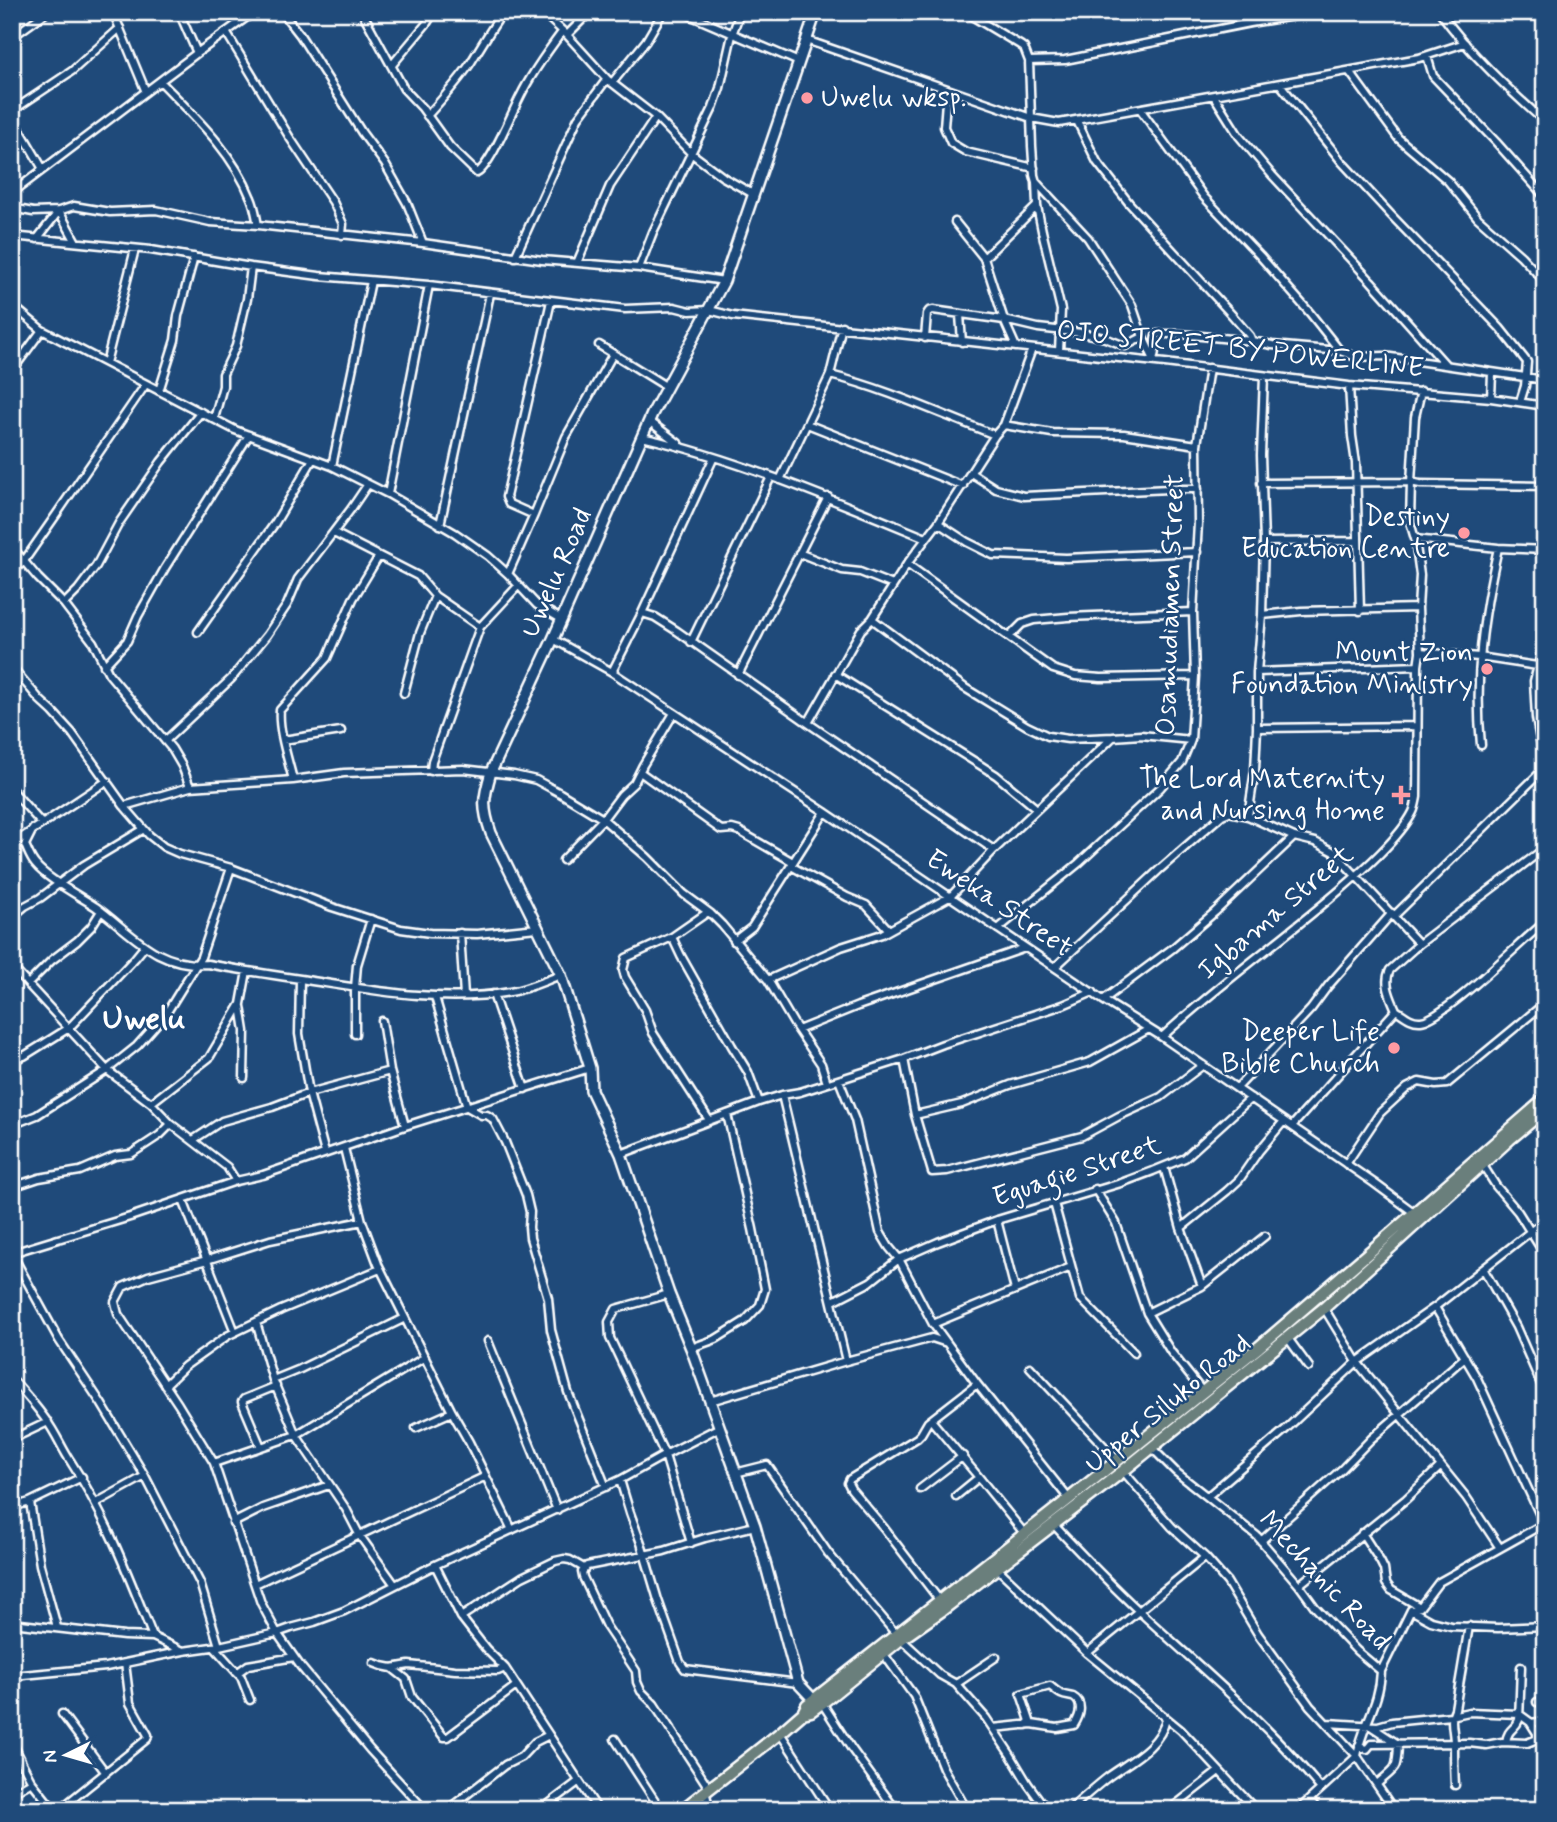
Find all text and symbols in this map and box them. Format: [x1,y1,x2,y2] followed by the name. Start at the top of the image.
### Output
[821,80,967,117] place label: Uwelu wksp.
[799,90,815,106] marker: Uwelu wksp.
[1055,312,1425,388] street label: OJO STREET BY POWERLINE
[1148,473,1194,737] street label: Osamudiamen Street
[1241,499,1450,568] place label: Destiny Education Centre
[512,503,602,643] street label: Uwelu Road
[1456,525,1472,541] marker: Destiny Education Centre
[1231,635,1473,704] place label: Mount Zion Foundation Ministry
[1479,661,1495,677] marker: Mount Zion Foundation Ministry
[1139,761,1385,830] place label: The Lord Maternity and Nursing Home
[1391,785,1411,805] marker: The Lord Maternity and Nursing Home
[1191,837,1362,989] street label: Igbama Street
[918,841,1080,967] street label: Eweka Street
[103,998,185,1040] district label: Uwelu
[1221,1014,1380,1083] place label: Deeper Life Bible Church
[1386,1040,1402,1056] marker: Deeper Life Bible Church
[988,1127,1167,1219] street label: Eguagie Street
[1077,1325,1259,1483] street label: Upper Siluko Road
[1250,1503,1398,1659] street label: Mechanic Road
[32,1720,102,1790] north arrow
[38,1749,64,1764] text: N

